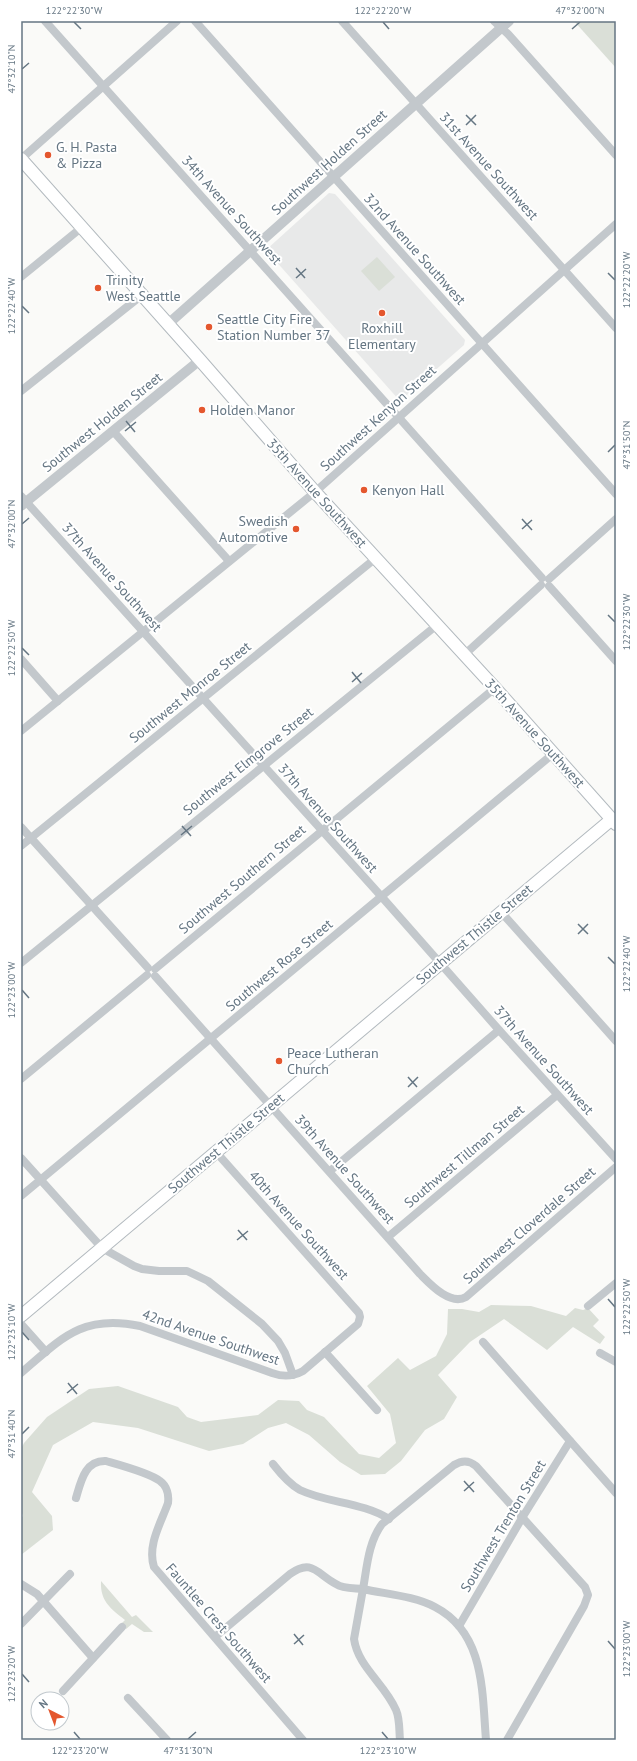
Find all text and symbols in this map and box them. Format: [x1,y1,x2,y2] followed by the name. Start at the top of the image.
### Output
[46,4,103,17] text: 122°22'30"W
[355,4,412,17] text: 122°22'20"W
[555,4,605,17] text: 47°32'00"N
[5,44,18,94] text: 47°32'10"N
[267,105,391,219] street label: Southwest Holden Street
[436,108,543,224] street label: 31st Avenue Southwest
[56,138,117,172] place label: G. H. Pasta & Pizza
[43,150,53,160] marker: G. H. Pasta & Pizza
[178,152,286,269] street label: 34th Avenue Southwest
[360,189,470,309] street label: 32nd Avenue Southwest
[620,251,633,308] text: 122°22'20"W
[106,271,181,305] place label: Trinity West Seattle
[5,277,18,334] text: 122°22'40"W
[93,283,103,293] marker: Trinity West Seattle
[377,308,387,318] marker: Roxhill Elementary
[217,310,330,344] place label: Seattle City Fire Station Number 37
[348,319,416,353] place label: Roxhill Elementary
[204,322,214,332] marker: Seattle City Fire Station Number 37
[316,361,440,475] street label: Southwest Kenyon Street
[38,368,166,476] street label: Southwest Holden Street
[210,401,295,419] place label: Holden Manor
[197,405,207,415] marker: Holden Manor
[620,420,633,470] text: 47°31'50"N
[263,435,371,552] street label: 35th Avenue Southwest
[372,481,444,499] place label: Kenyon Hall
[359,485,369,495] marker: Kenyon Hall
[5,499,18,549] text: 47°32'00"N
[219,512,288,546] place label: Swedish Automotive
[58,519,166,636] street label: 37th Avenue Southwest
[291,524,301,534] marker: Swedish Automotive
[620,593,633,650] text: 122°22'30"W
[5,619,18,676] text: 122°22'50"W
[125,637,255,747] street label: Southwest Monroe Street
[481,675,589,792] street label: 35th Avenue Southwest
[179,703,317,819] street label: Southwest Elmgrove Street
[274,760,382,877] street label: 37th Avenue Southwest
[175,820,309,937] street label: Southwest Southern Street
[412,880,536,988] street label: Southwest Thistle Street
[222,915,336,1015] street label: Southwest Rose Street
[620,935,633,992] text: 122°22'40"W
[5,961,18,1018] text: 122°23'00"W
[490,1002,598,1119] street label: 37th Avenue Southwest
[287,1044,379,1078] place label: Peace Lutheran Church
[274,1056,284,1066] marker: Peace Lutheran Church
[164,1089,288,1197] street label: Southwest Thistle Street
[400,1100,528,1212] street label: Southwest Tillman Street
[291,1111,399,1228] street label: 39th Avenue Southwest
[459,1162,599,1287] street label: Southwest Cloverdale Street
[245,1167,353,1284] street label: 40th Avenue Southwest
[620,1278,633,1335] text: 122°22'50"W
[5,1303,18,1360] text: 122°23'10"W
[140,1305,282,1369] street label: 42nd Avenue Southwest
[5,1409,18,1459] text: 47°31'40"N
[456,1456,550,1595] street label: Southwest Trenton Street
[162,1559,276,1687] street label: Fauntlee Crest Southwest
[620,1620,633,1677] text: 122°23'00"W
[5,1645,18,1702] text: 122°23'20"W
[30,1691,70,1731] north arrow
[36,1696,51,1711] text: N
[52,1744,109,1757] text: 122°23'20"W
[163,1744,213,1757] text: 47°31'30"N
[360,1744,417,1757] text: 122°23'10"W

